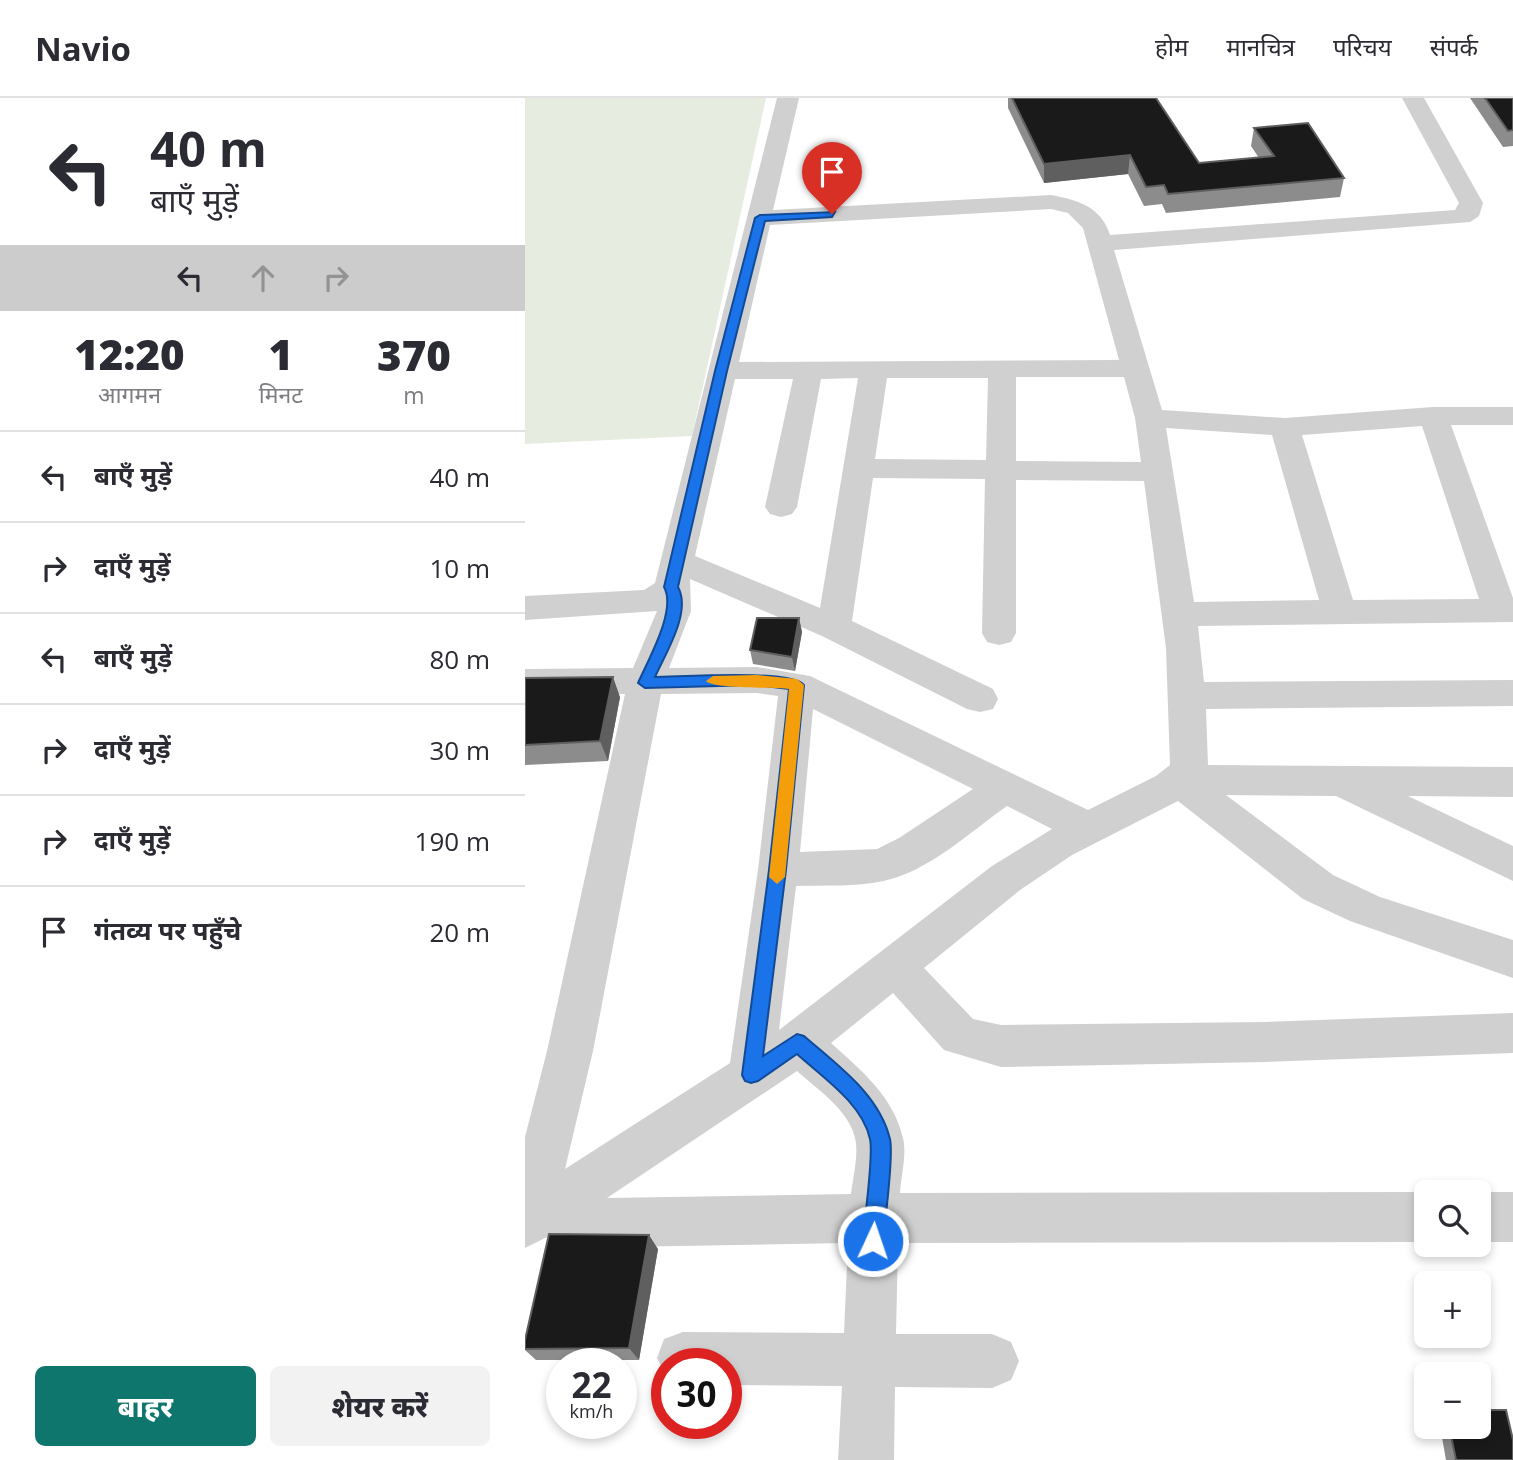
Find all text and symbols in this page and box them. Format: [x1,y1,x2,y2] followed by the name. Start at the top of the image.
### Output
[35,26,131,71] text: Navio
[1155,30,1188,63] text: होम
[1226,30,1295,63] text: मानचित्र
[1333,30,1392,63] text: परिचय
[1430,30,1478,63] text: संपर्क
[150,115,267,181] text: 40 m
[35,126,126,217] icon: left
[802,142,862,214] pin
[813,153,851,191] icon: arrive
[150,178,239,221] text: बाएँ मुड़ें
[171,259,209,297] icon: left
[244,259,282,297] icon: ahead
[317,259,355,297] icon: right
[74,325,185,382] text: 12:20
[269,325,293,382] text: 1
[377,326,451,383] text: 370
[98,378,161,410] text: आगमन
[259,378,303,410] text: मिनट
[403,379,425,411] text: m
[94,457,172,493] text: बाएँ मुड़ें
[35,458,73,496] icon: left
[429,459,490,495] text: 40 m
[94,548,171,584] text: दाएँ मुड़ें
[35,549,73,587] icon: right
[429,550,490,586] text: 10 m
[94,639,172,675] text: बाएँ मुड़ें
[35,640,73,678] icon: left
[429,641,490,677] text: 80 m
[94,730,171,766] text: दाएँ मुड़ें
[35,731,73,769] icon: right
[429,732,490,768] text: 30 m
[94,821,171,857] text: दाएँ मुड़ें
[35,822,73,860] icon: right
[415,823,490,859] text: 190 m
[94,912,241,948] text: गंतव्य पर पहुँचे
[35,913,73,951] icon: arrive
[429,914,490,950] text: 20 m
[1414,1180,1491,1439] map controls
[1414,1180,1491,1257] button: search
[836,1204,910,1278] position arrow
[1414,1271,1491,1348] button: +
[651,1348,742,1439] speed limit sign: 30
[571,1361,612,1408] text: 22
[1414,1362,1491,1439] button: −
[35,1366,256,1446] button: बाहर
[270,1366,490,1446] button: शेयर करें
[570,1399,613,1423] text: km/h

